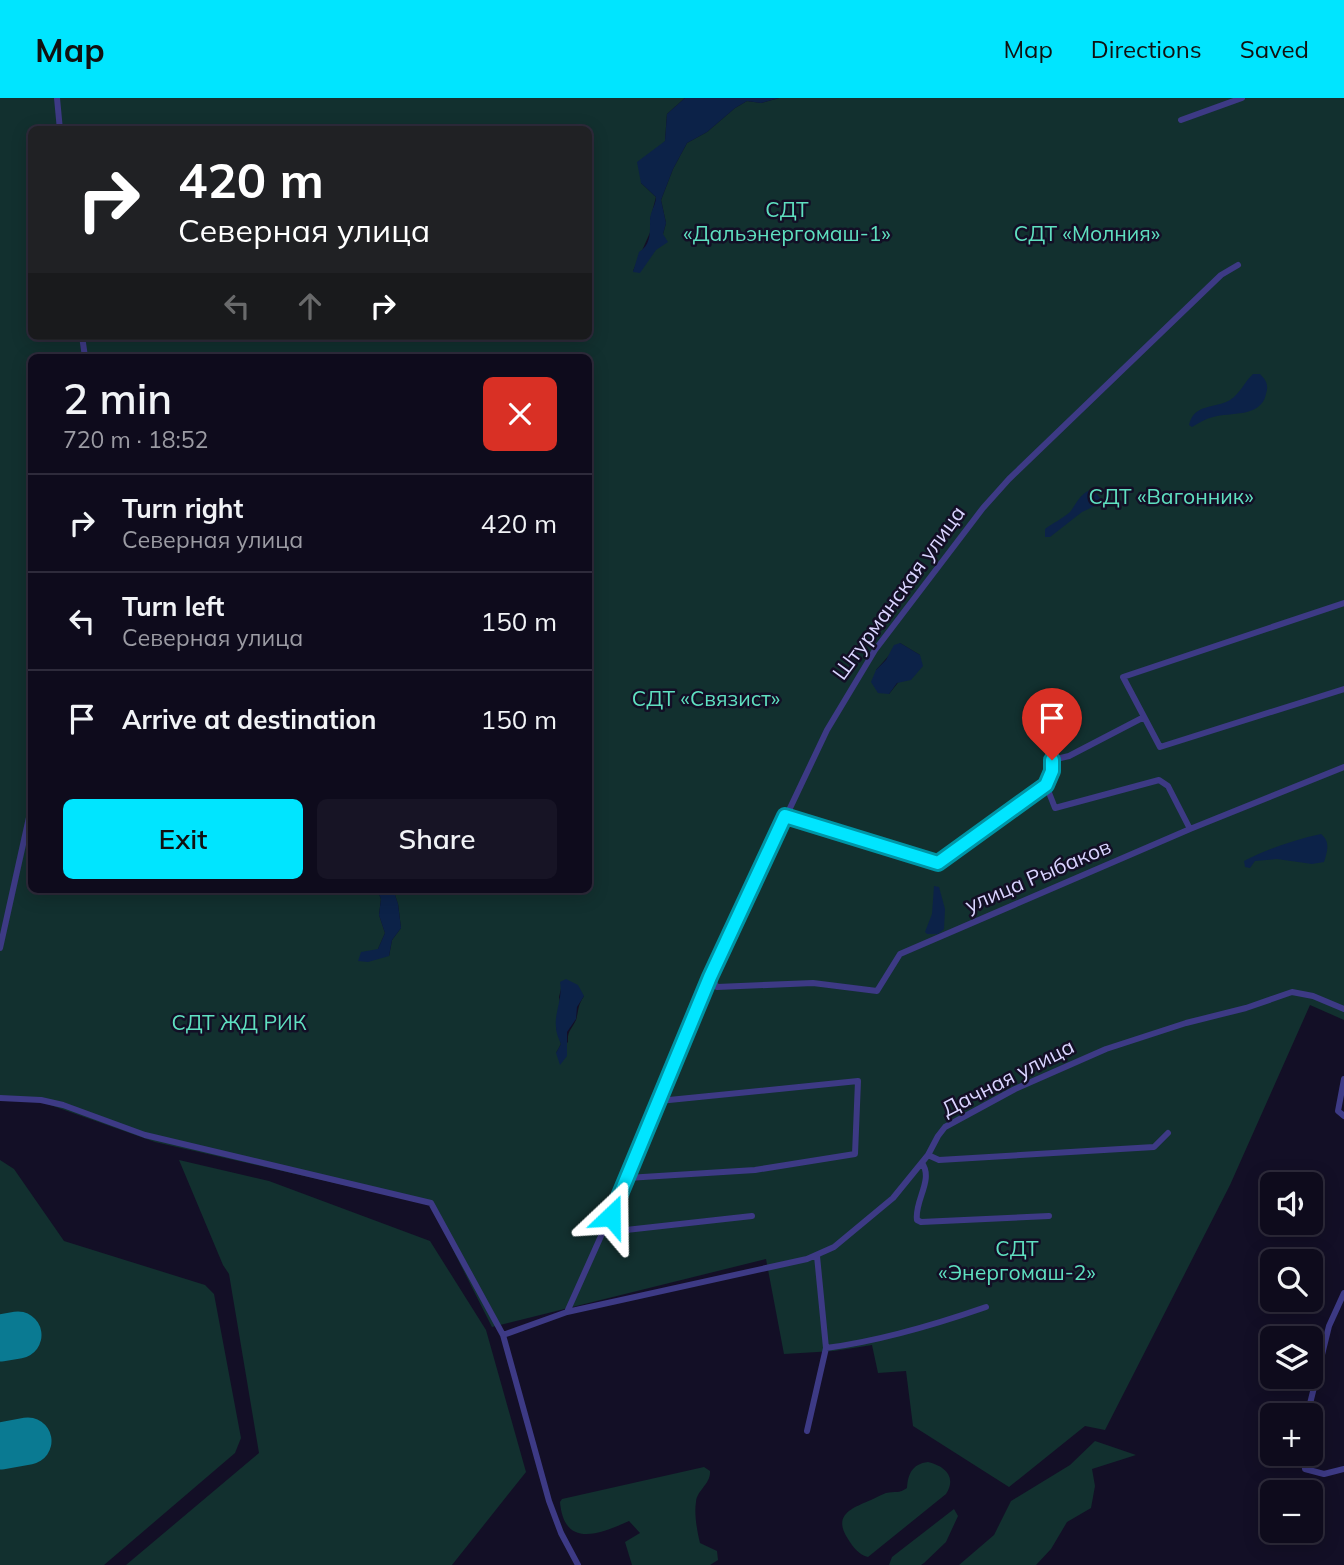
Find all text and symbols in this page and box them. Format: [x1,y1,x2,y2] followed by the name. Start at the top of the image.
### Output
[35,29,105,70] text: Map
[1003,34,1053,64] text: Map
[1091,34,1202,64] text: Directions
[1240,34,1309,64] text: Saved
[178,149,324,210] text: 420 m
[63,154,154,245] icon: right
[683,196,891,246] park label: СДТ «Дальэнергомаш-1»
[178,210,430,250] text: Северная улица
[1014,220,1160,246] park label: СДТ «Молния»
[218,287,256,325] icon: left
[291,287,329,325] icon: ahead
[364,287,402,325] icon: right
[63,372,172,425] text: 2 min
[483,377,557,451] button: close
[63,425,208,454] text: 720 m · 18:52
[1089,483,1253,509] park label: СДТ «Вагонник»
[122,492,243,525] text: Turn right
[826,500,970,685] street label: Штурманская улица
[63,504,101,542] icon: right
[481,507,557,540] text: 420 m
[122,525,303,554] text: Северная улица
[122,590,224,623] text: Turn left
[63,602,101,640] icon: left
[481,605,557,638] text: 150 m
[122,623,303,652] text: Северная улица
[632,685,780,711] park label: СДТ «Связист»
[1022,688,1082,760] pin
[1033,699,1071,737] icon: arrive
[63,700,101,738] icon: arrive
[122,703,377,736] text: Arrive at destination
[481,703,557,736] text: 150 m
[63,799,303,879] button: Exit
[317,799,557,879] button: Share
[961,833,1114,918] street label: улица Рыбаков
[171,1009,307,1035] park label: СДТ ЖД РИК
[937,1033,1078,1122] street label: Дачная улица
[1260,1172,1323,1543] map controls
[1260,1172,1323,1235] button: sound
[574,1179,648,1253] position arrow
[938,1235,1096,1285] park label: СДТ «Энергомаш-2»
[1260,1249,1323,1312] button: search
[1260,1326,1323,1389] button: layers
[1260,1403,1323,1466] button: +
[1260,1480,1323,1543] button: −

